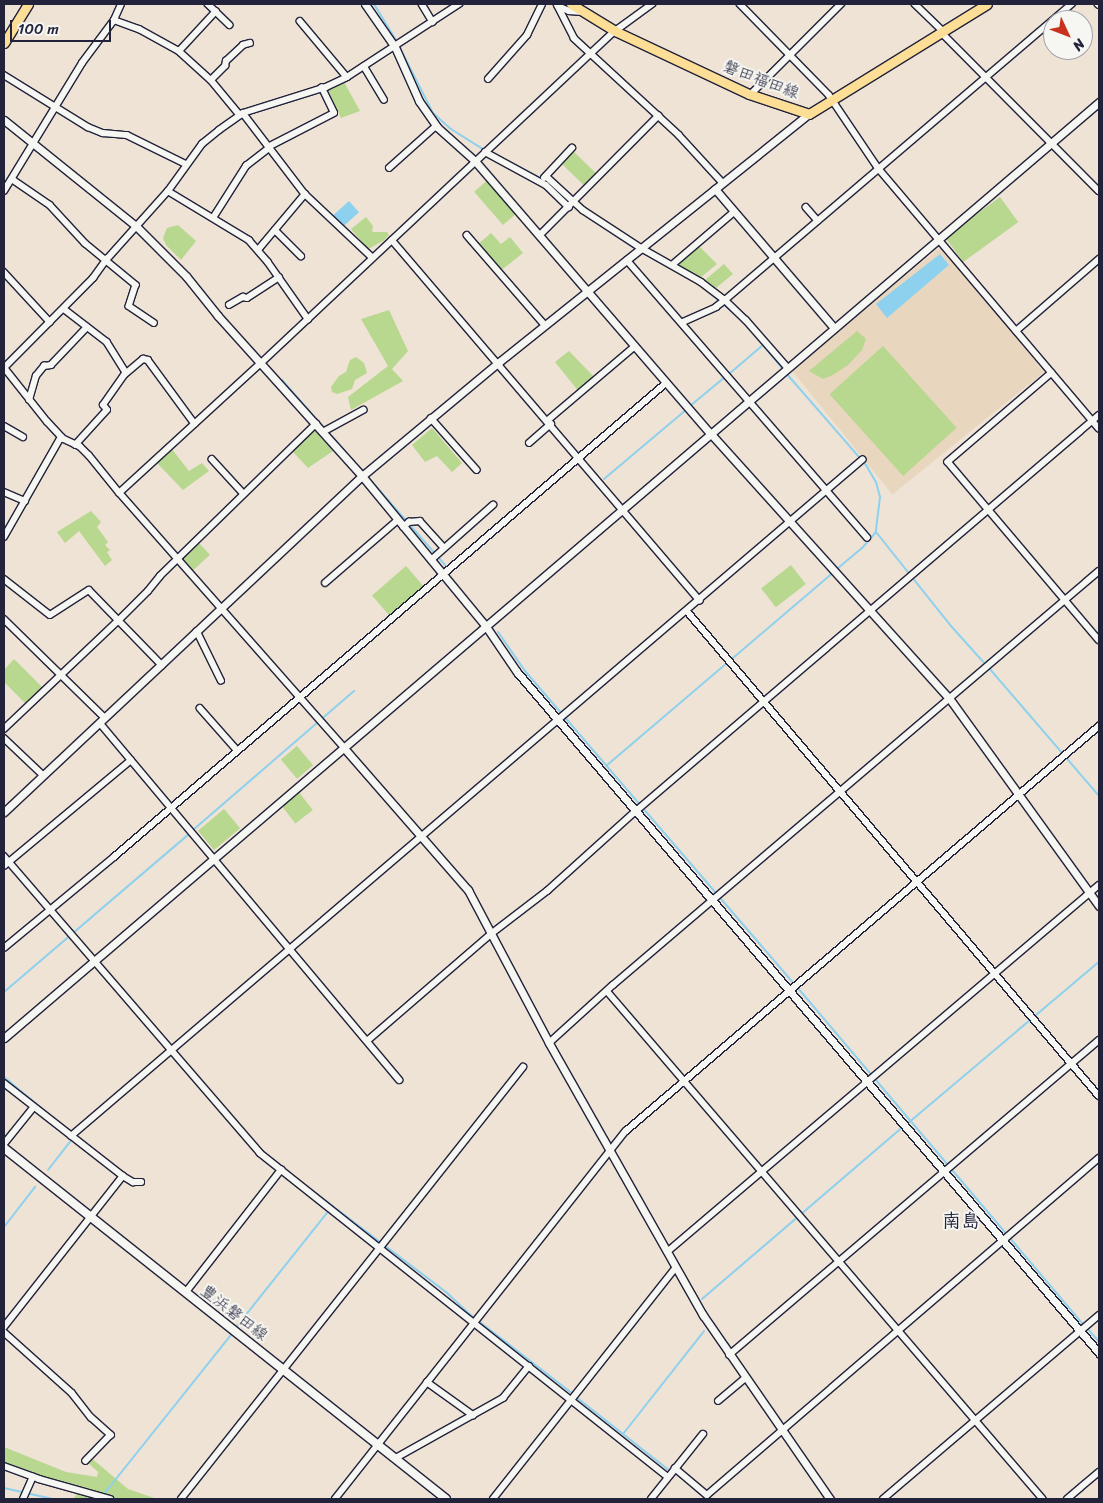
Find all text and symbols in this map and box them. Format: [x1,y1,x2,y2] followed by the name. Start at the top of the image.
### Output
[12,10,114,42] scale bar
[1043,10,1093,60] north arrow
[18,16,59,42] text: 100 m
[1066,33,1091,57] text: N
[720,57,802,103] street label: 磐田福田線
[942,1210,980,1232] district label: 南島
[197,1281,271,1345] street label: 豊浜磐田線

